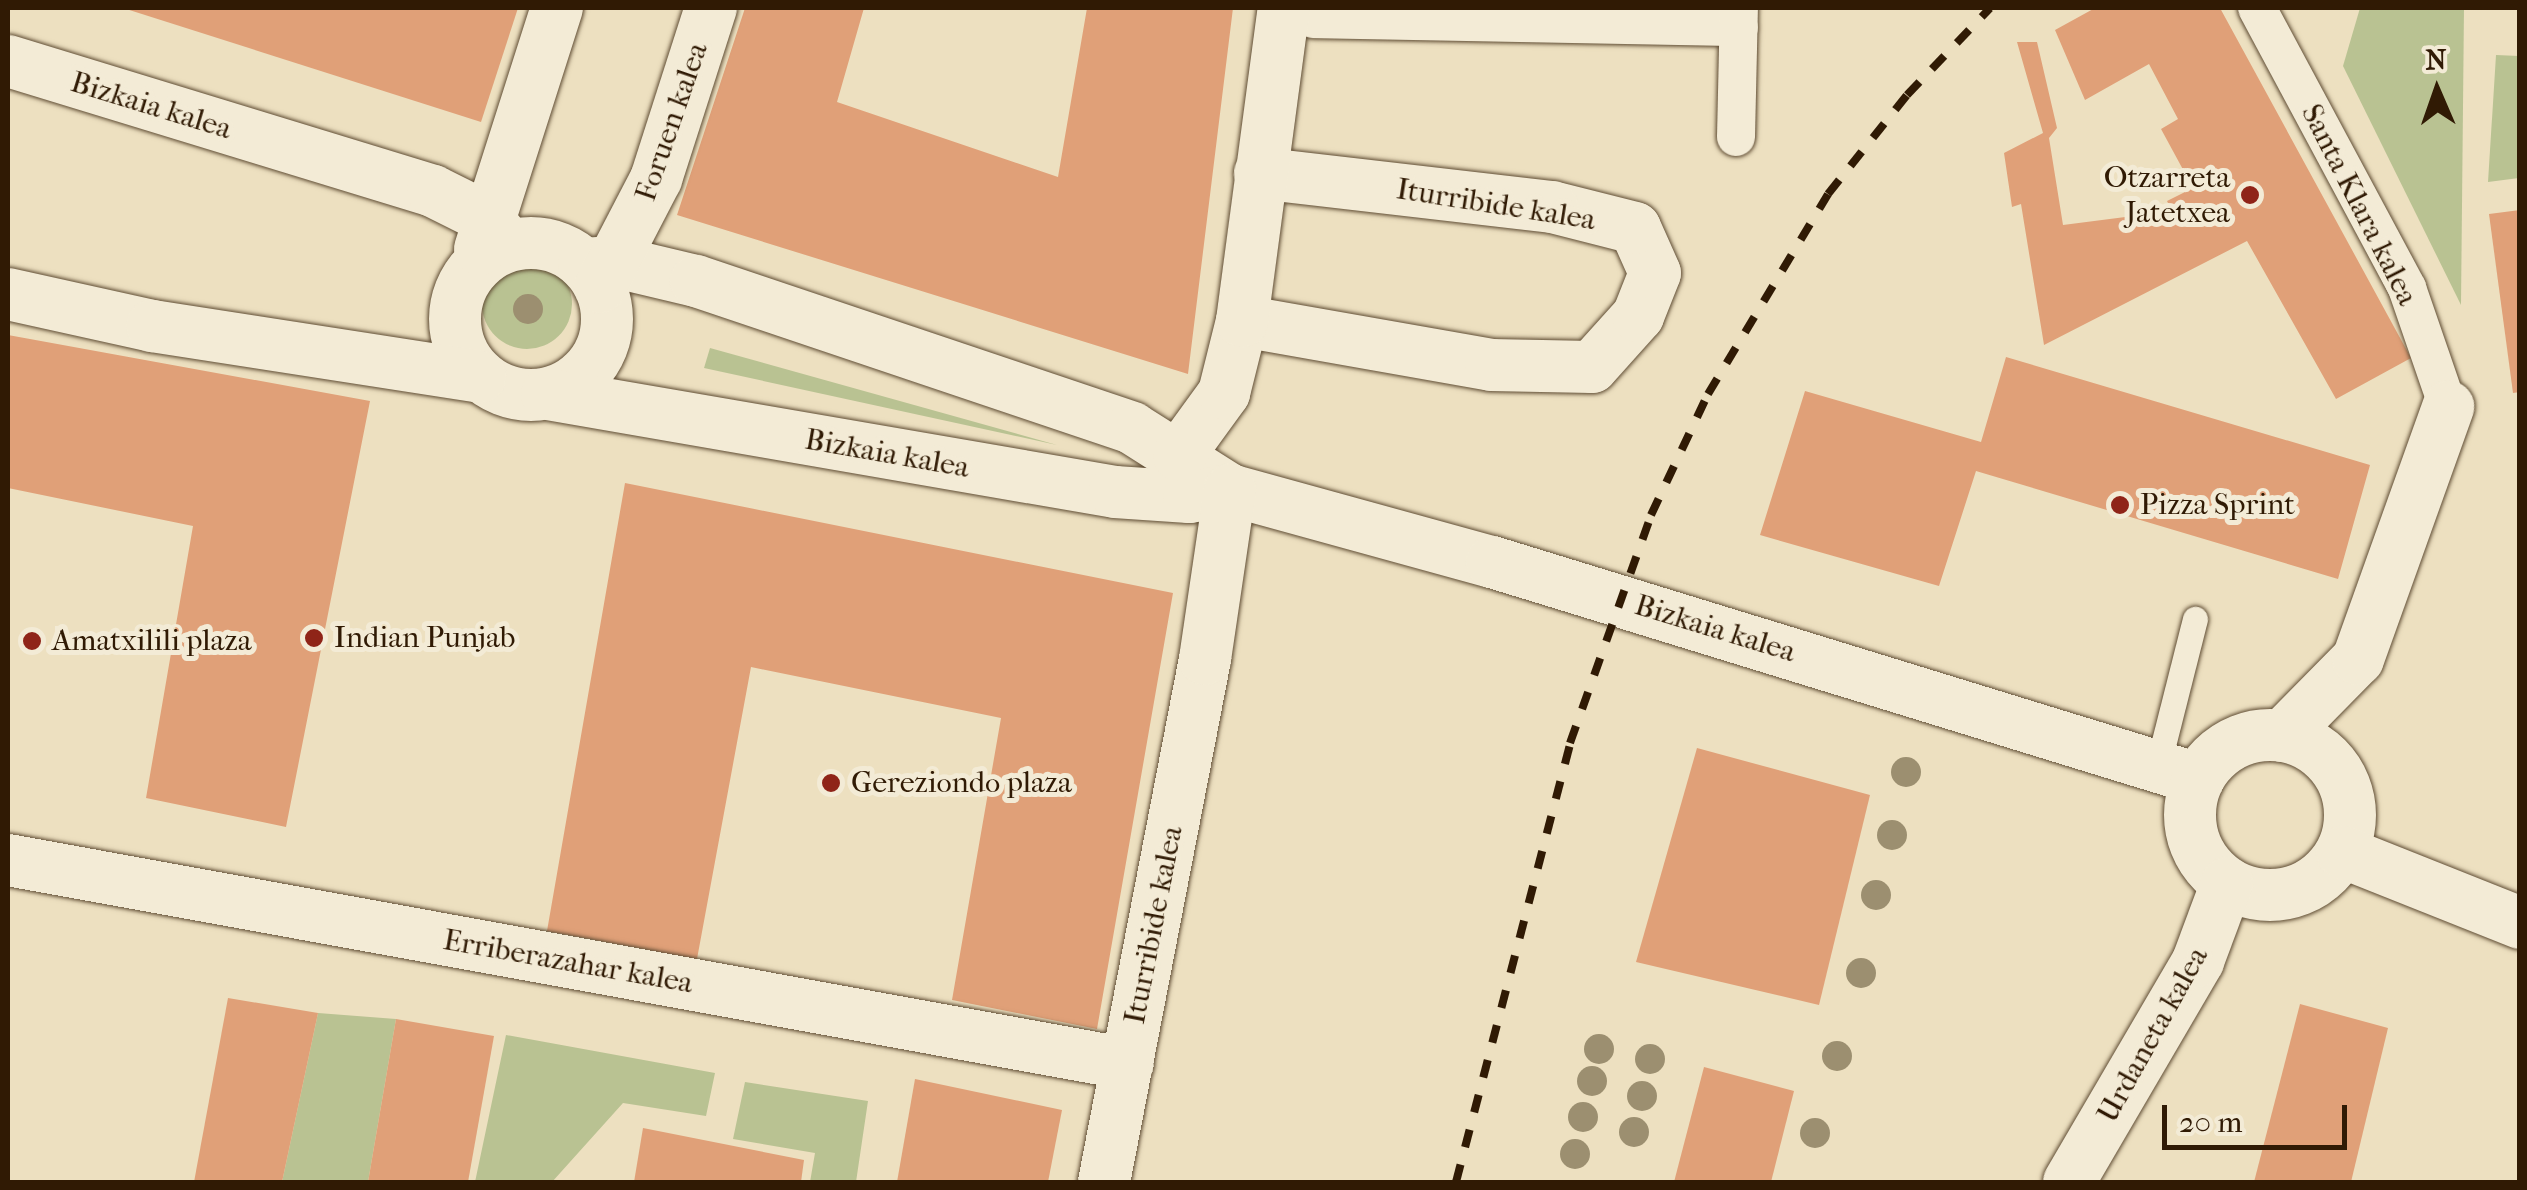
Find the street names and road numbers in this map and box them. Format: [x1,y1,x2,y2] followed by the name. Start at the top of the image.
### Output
[628,38,716,206] street label: Foruen kalea
[66,65,236,147] street label: Bizkaia kalea
[2293,99,2425,311] street label: Santa Klara kalea
[1394,172,1598,238] street label: Iturribide kalea
[802,422,972,486] street label: Bizkaia kalea
[1630,588,1800,670] street label: Bizkaia kalea
[1117,823,1191,1027] street label: Iturribide kalea
[440,922,696,1002] street label: Erriberazahar kalea
[2090,941,2216,1129] street label: Urdaneta kalea

